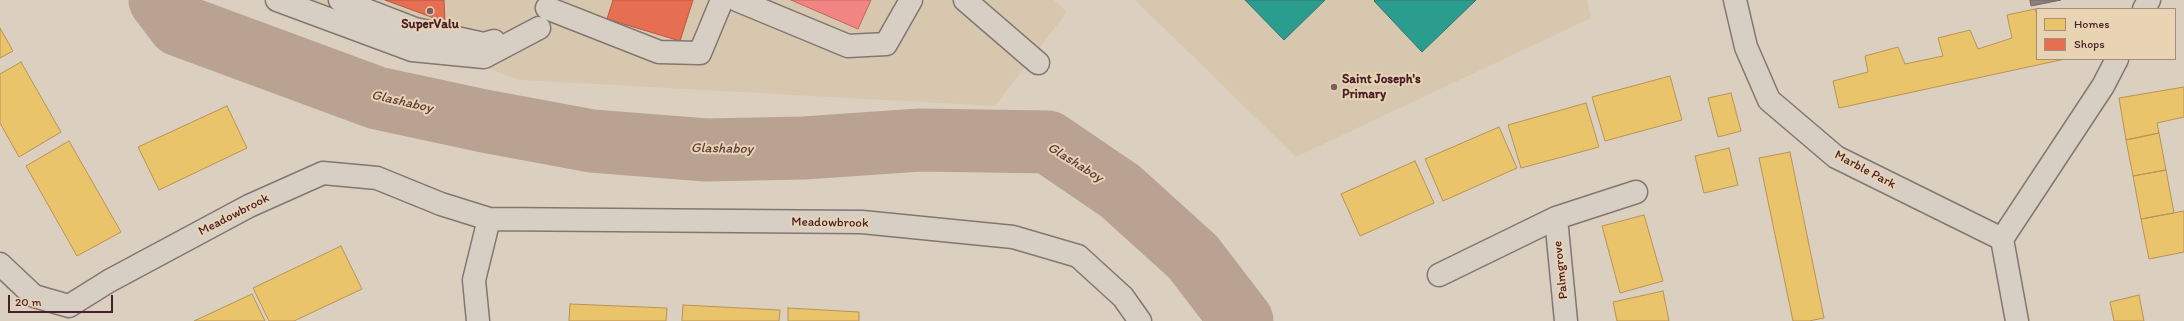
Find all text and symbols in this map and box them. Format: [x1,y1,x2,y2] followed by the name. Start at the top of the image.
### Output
[425,6,435,16] marker: SuperValu
[2036,8,2176,60] legend
[401,17,459,33] place label: SuperValu
[2074,17,2110,31] text: Homes
[2074,37,2105,51] text: Shops
[1342,72,1421,103] place label: Saint Joseph's Primary
[1329,82,1339,92] marker: Saint Joseph's Primary
[370,87,434,117] water label: Glashaboy
[1044,139,1106,187] water label: Glashaboy
[691,140,753,158] water label: Glashaboy
[1832,147,1898,193] street label: Marble Park
[196,191,272,239] street label: Meadowbrook
[791,215,869,231] street label: Meadowbrook
[1550,240,1572,300] street label: Palmgrove
[10,287,115,313] scale bar
[15,295,42,309] text: 20 m

